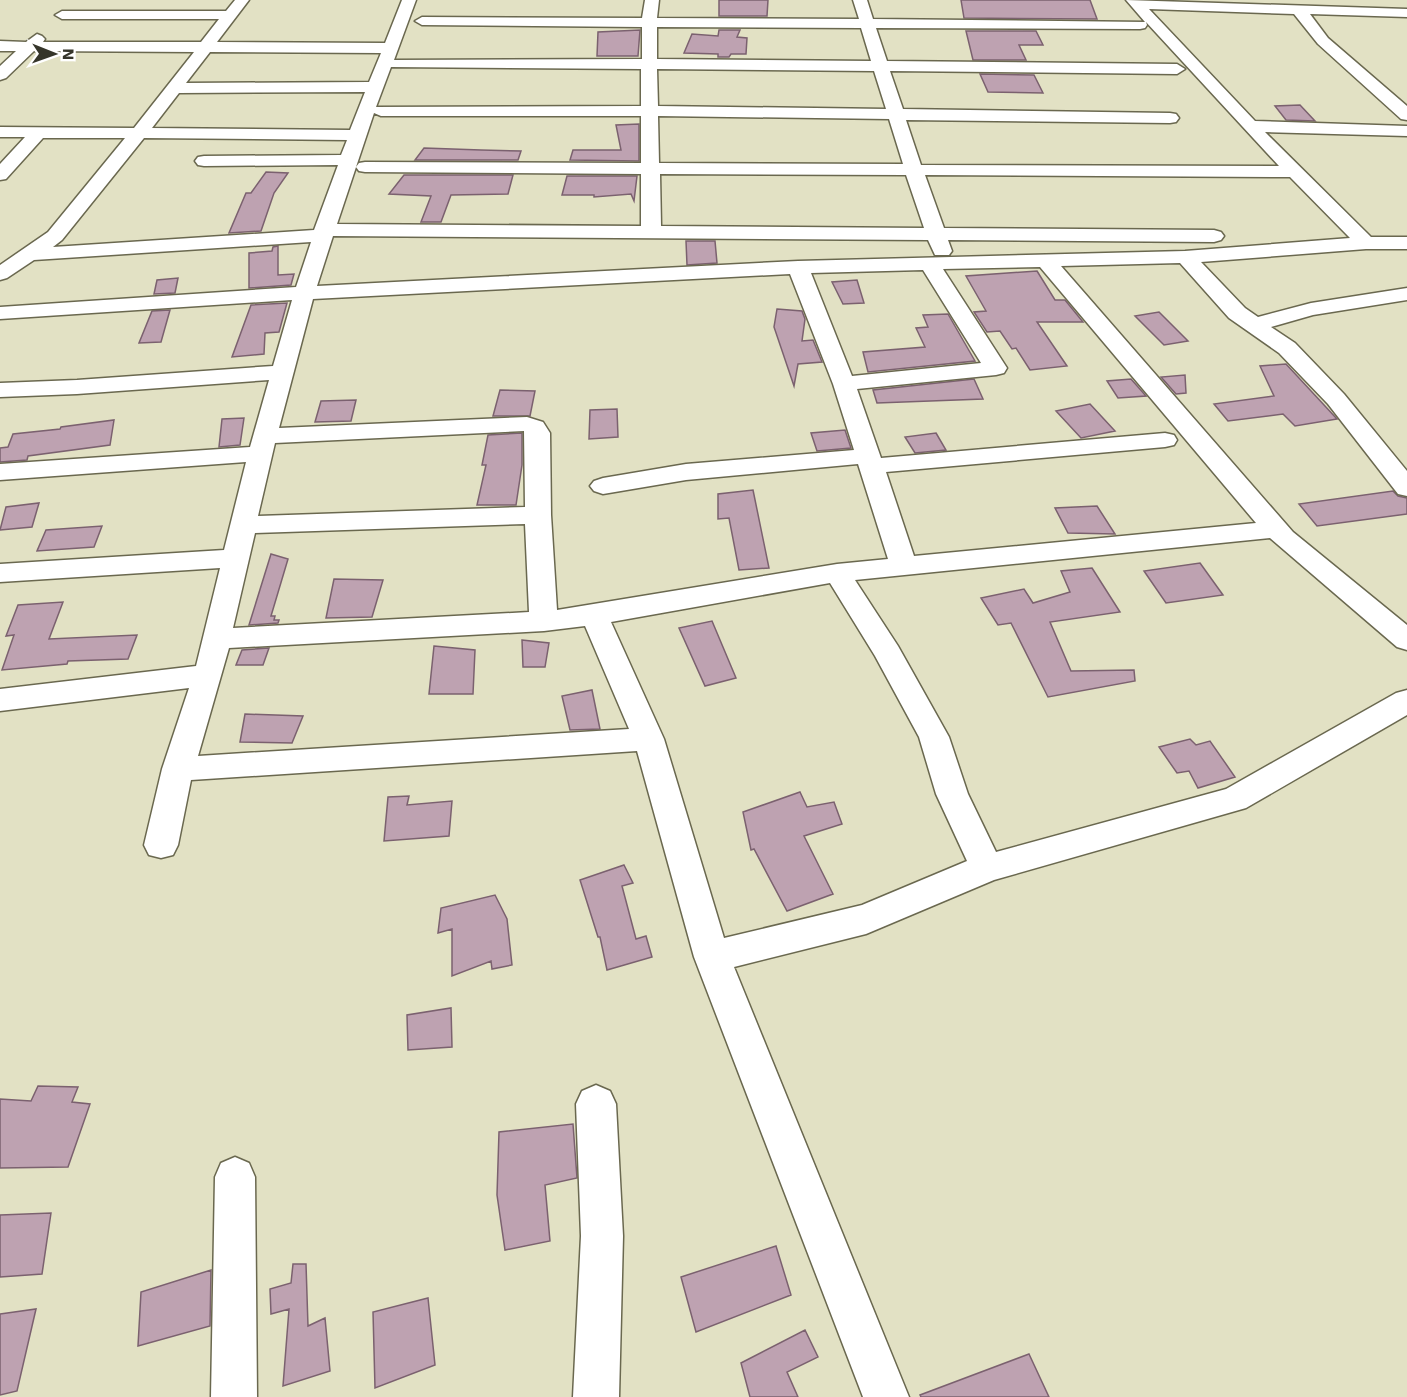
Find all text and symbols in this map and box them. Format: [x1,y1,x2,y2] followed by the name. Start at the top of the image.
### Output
[24,24,84,84] north arrow
[59,48,78,60] text: N

